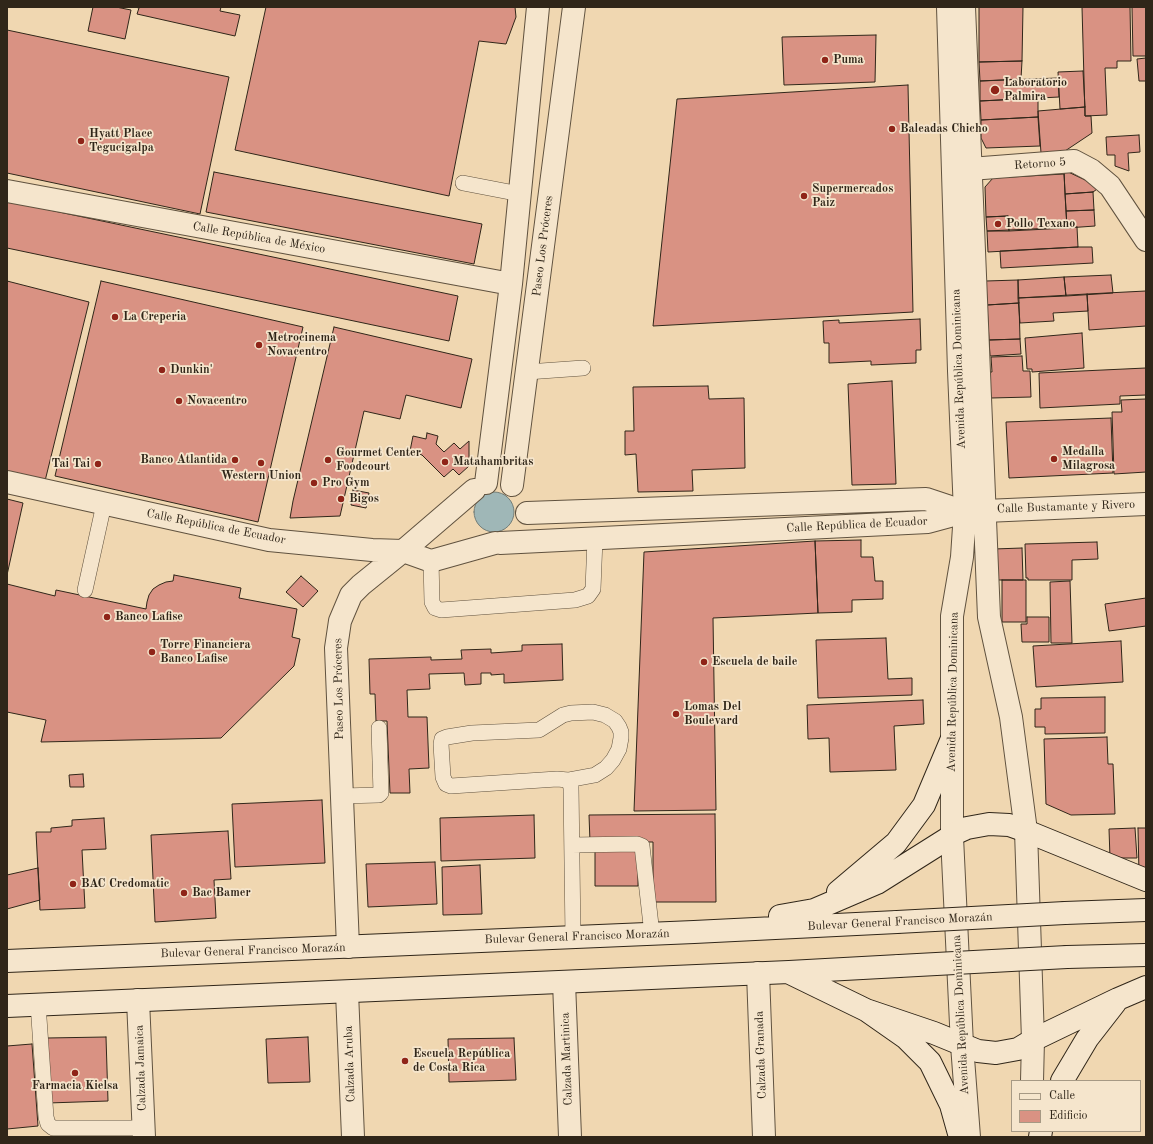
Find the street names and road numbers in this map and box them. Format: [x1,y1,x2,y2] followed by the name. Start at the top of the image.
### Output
[1014,155,1066,173] street label: Retorno 5
[530,195,556,297] street label: Paseo Los Próceres
[191,219,327,257] street label: Calle República de México
[949,289,969,449] street label: Avenida República Dominicana
[997,497,1135,517] street label: Calle Bustamante y Rivero
[145,506,287,548] street label: Calle República de Ecuador
[786,514,928,536] street label: Calle República de Ecuador
[944,612,962,772] street label: Avenida República Dominicana
[331,638,347,740] street label: Paseo Los Próceres
[807,910,993,934] street label: Bulevar General Francisco Morazán
[484,927,670,947] street label: Bulevar General Francisco Morazán
[950,935,972,1095] street label: Avenida República Dominicana
[160,941,346,961] street label: Bulevar General Francisco Morazán
[752,1011,770,1099] street label: Calzada Granada
[558,1012,576,1106] street label: Calzada Martinica
[132,1025,150,1111] street label: Calzada Jamaica
[341,1026,359,1102] street label: Calzada Aruba

